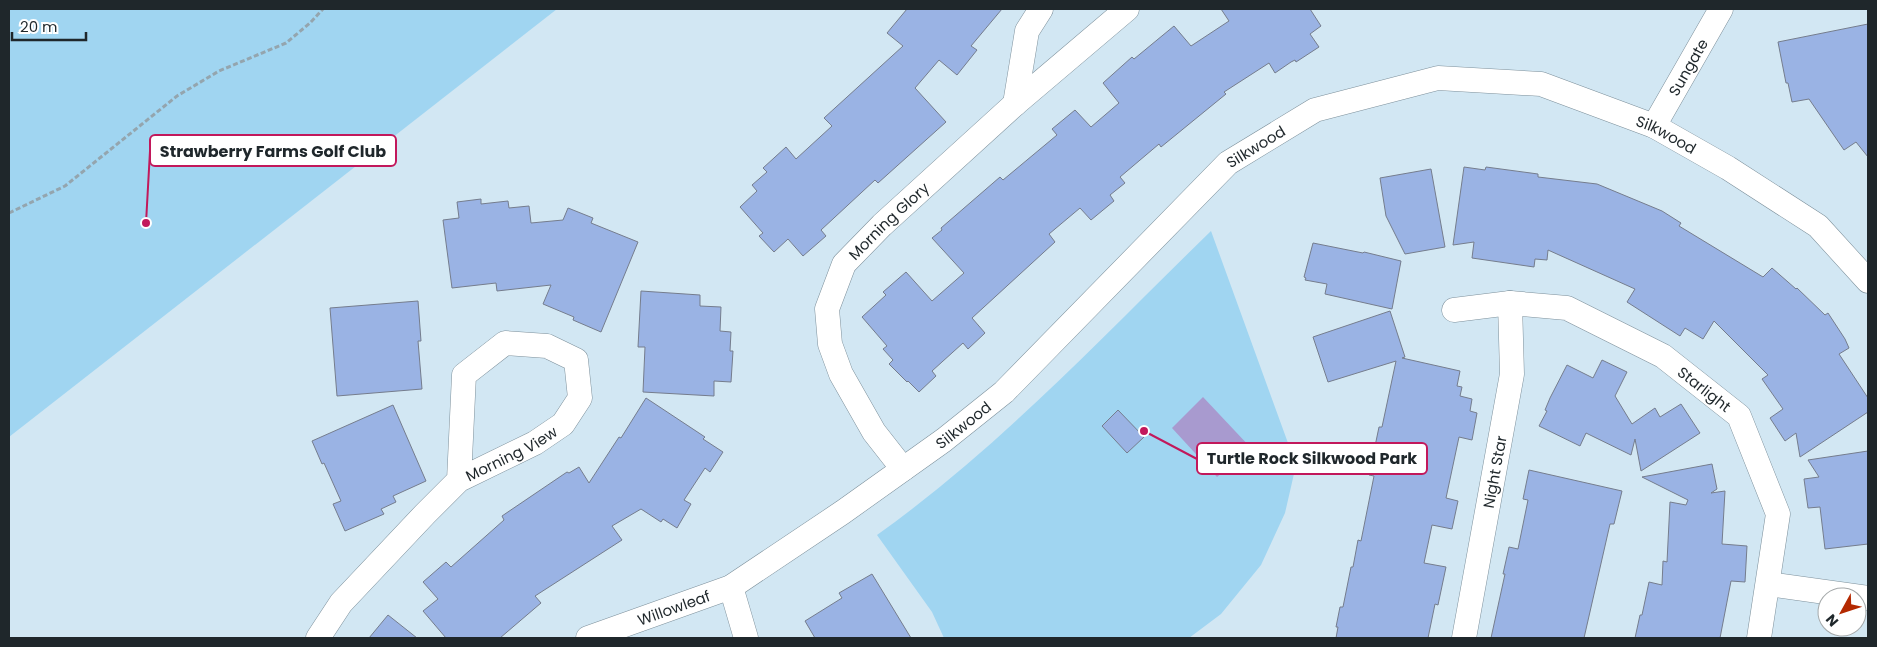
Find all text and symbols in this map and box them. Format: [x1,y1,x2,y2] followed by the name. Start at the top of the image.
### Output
[12,10,86,42] scale bar
[20,16,58,37] text: 20 m
[1663,34,1713,100] street label: Sungate
[1633,110,1700,158] street label: Silkwood
[1222,120,1289,172] street label: Silkwood
[150,135,396,166] callout: Strawberry Farms Golf Club
[160,140,386,163] text: Strawberry Farms Golf Club
[843,177,934,264] street label: Morning Glory
[1674,361,1736,417] street label: Starlight
[931,396,995,453] street label: Silkwood
[462,420,562,486] street label: Morning View
[1477,433,1511,510] street label: Night Star
[1197,443,1427,474] callout: Turtle Rock Silkwood Park
[1207,447,1417,470] text: Turtle Rock Silkwood Park
[635,585,713,630] street label: Willowleaf
[1817,587,1867,637] north arrow
[1821,610,1843,631] text: N

